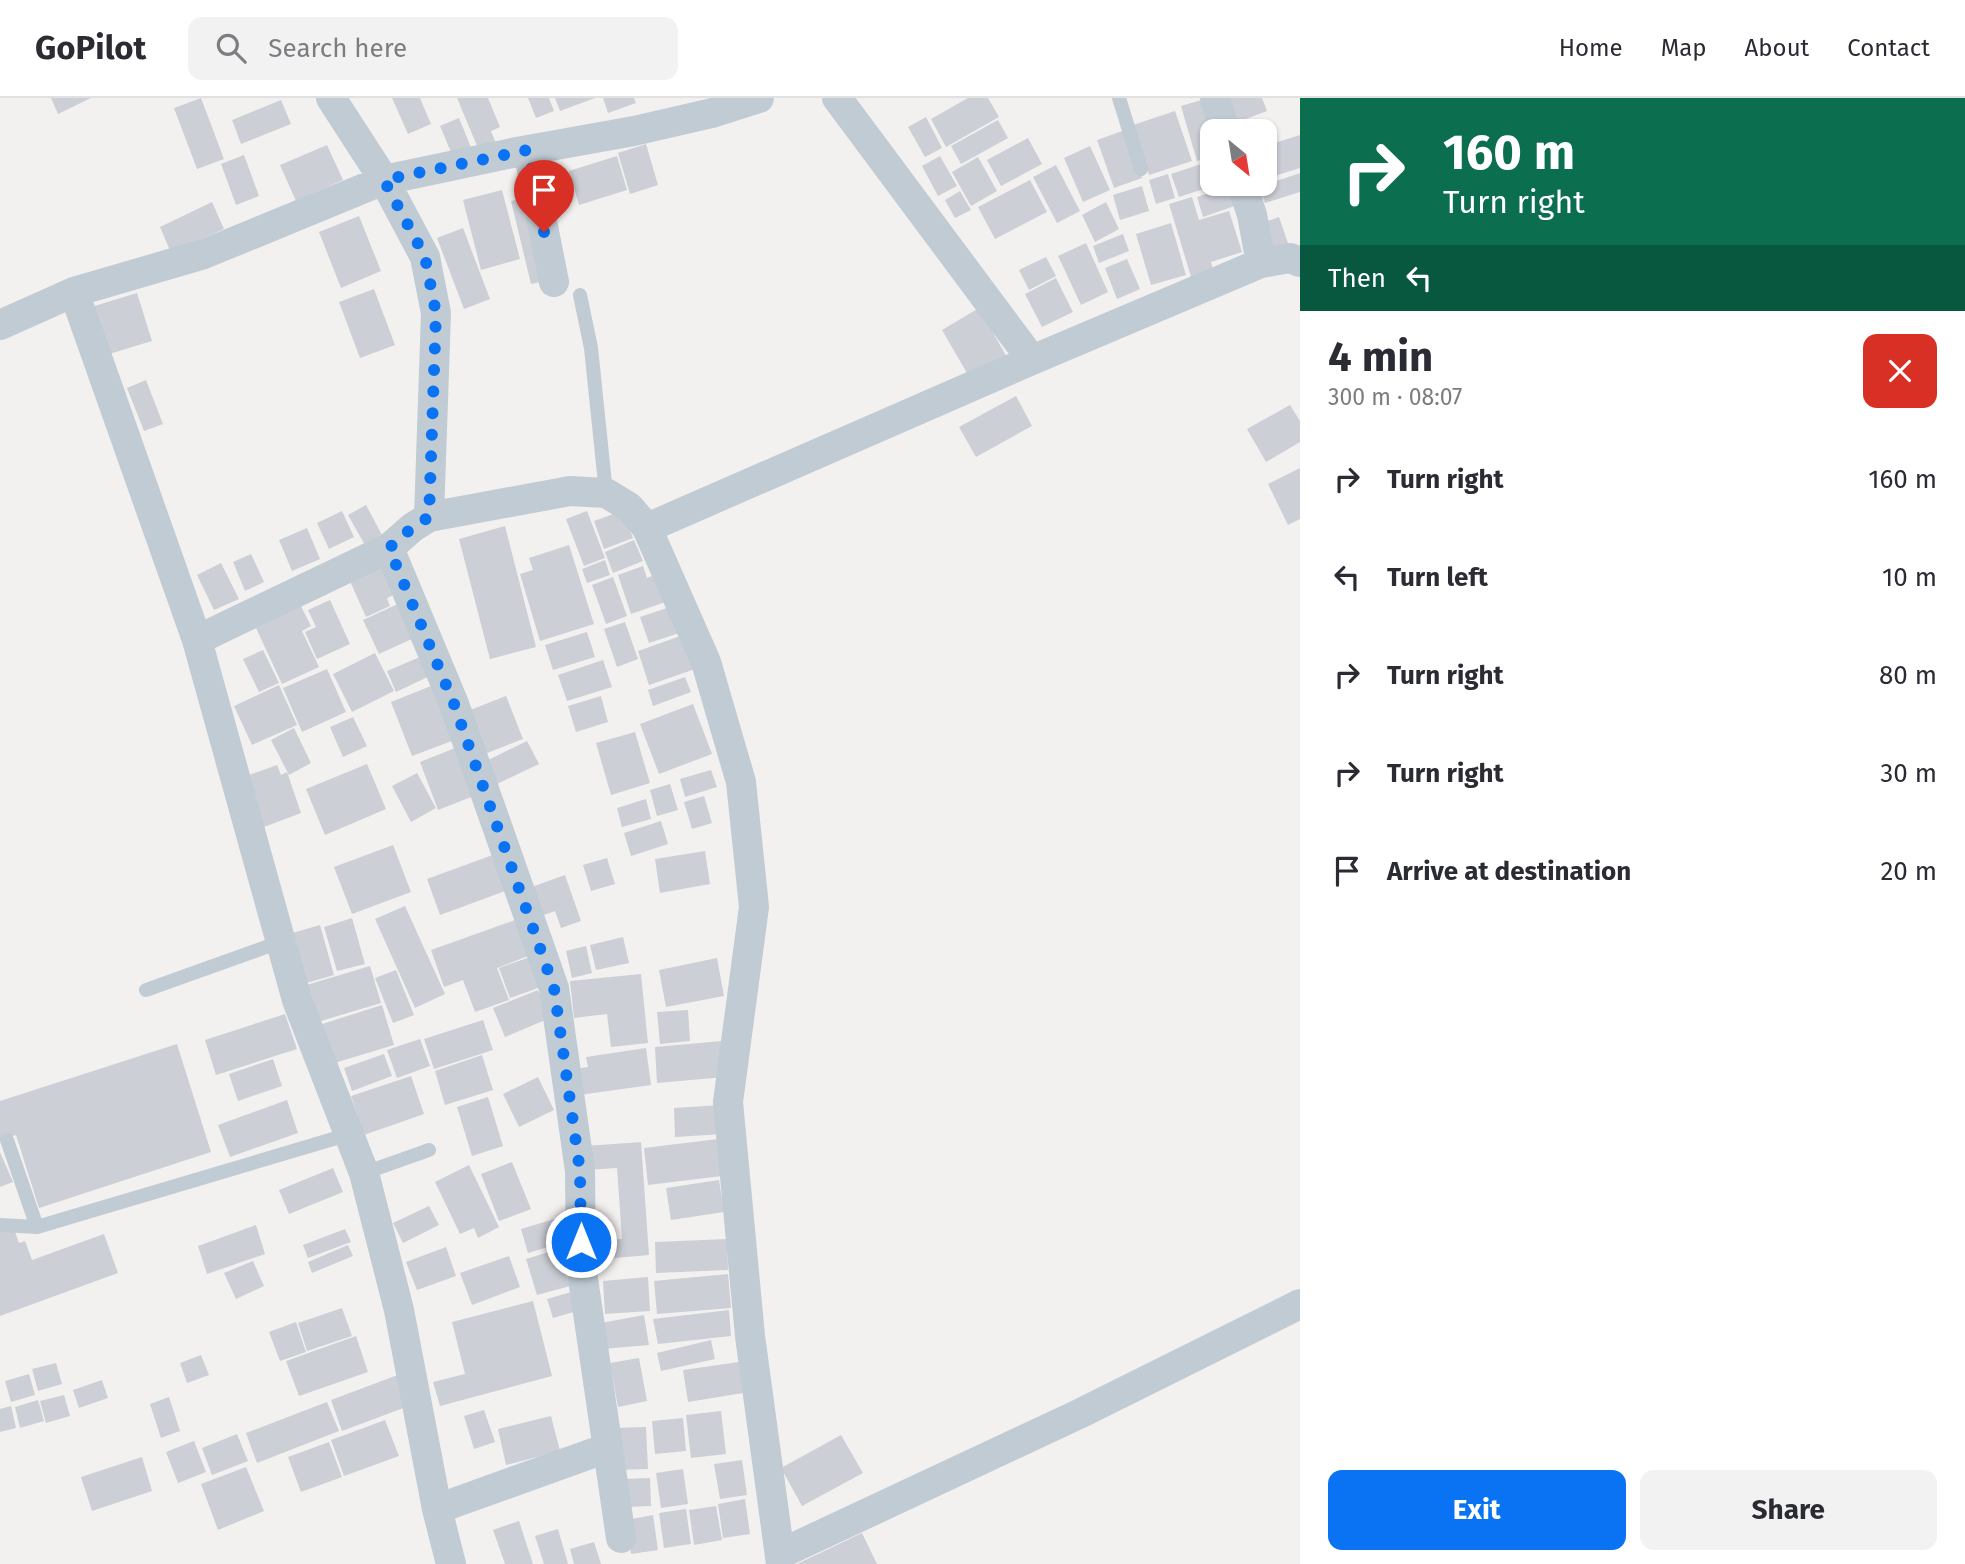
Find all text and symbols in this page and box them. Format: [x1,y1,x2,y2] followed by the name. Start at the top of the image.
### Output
[188,17,678,80] search box
[35,28,146,68] text: GoPilot
[212,29,250,67] icon: search
[268,33,407,64] text: Search here
[1559,34,1623,62] text: Home
[1661,34,1707,62] text: Map
[1745,34,1809,62] text: About
[1847,34,1930,62] text: Contact
[1200,119,1278,196] north arrow
[1200,119,1277,196] map controls
[1443,123,1575,182] text: 160 m
[1328,126,1419,217] icon: right
[514,160,574,232] pin
[525,171,563,209] icon: arrive
[1443,183,1585,221] text: Turn right
[1400,259,1438,297] icon: left
[1328,263,1386,294] text: Then
[1328,332,1433,382] text: 4 min
[1863,334,1937,408] button: close
[1328,383,1462,411] text: 300 m · 08:07
[1328,460,1366,498] icon: right
[1387,464,1504,495] text: Turn right
[1868,464,1937,495] text: 160 m
[1328,558,1366,596] icon: left
[1387,562,1488,593] text: Turn left
[1882,562,1937,593] text: 10 m
[1328,656,1366,694] icon: right
[1387,660,1504,691] text: Turn right
[1879,660,1937,691] text: 80 m
[1328,754,1366,792] icon: right
[1387,758,1504,789] text: Turn right
[1880,758,1937,789] text: 30 m
[1328,852,1366,890] icon: arrive
[1387,856,1631,887] text: Arrive at destination
[1880,856,1937,887] text: 20 m
[544,1205,618,1279] position arrow
[1328,1470,1626,1550] button: Exit
[1640,1470,1937,1550] button: Share

